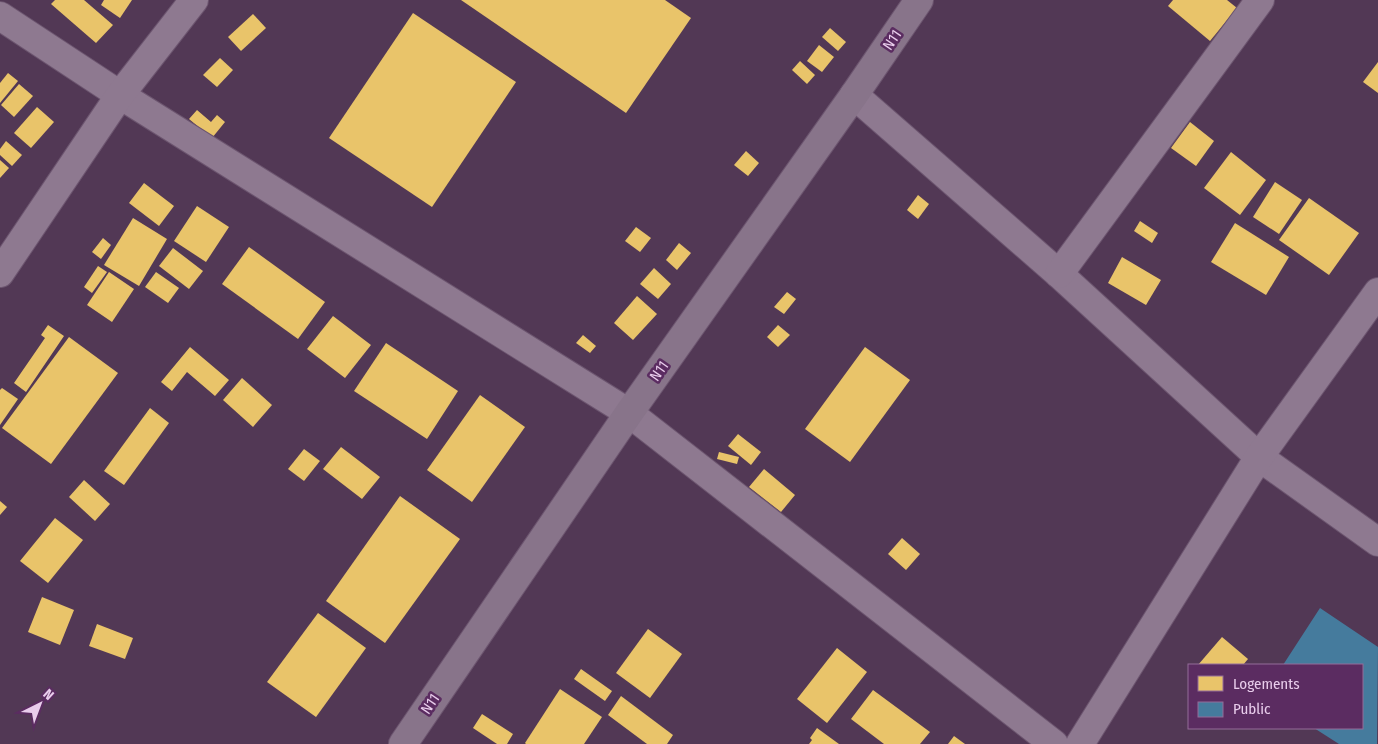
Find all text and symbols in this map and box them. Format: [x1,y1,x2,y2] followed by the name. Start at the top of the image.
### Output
[879,26,905,54] street label: N11
[646,357,672,385] street label: N11
[1188,664,1363,729] legend
[1233,675,1300,693] text: Logements
[15,679,65,729] north arrow
[40,686,57,704] text: N
[417,690,443,718] street label: N11
[1233,700,1271,718] text: Public

